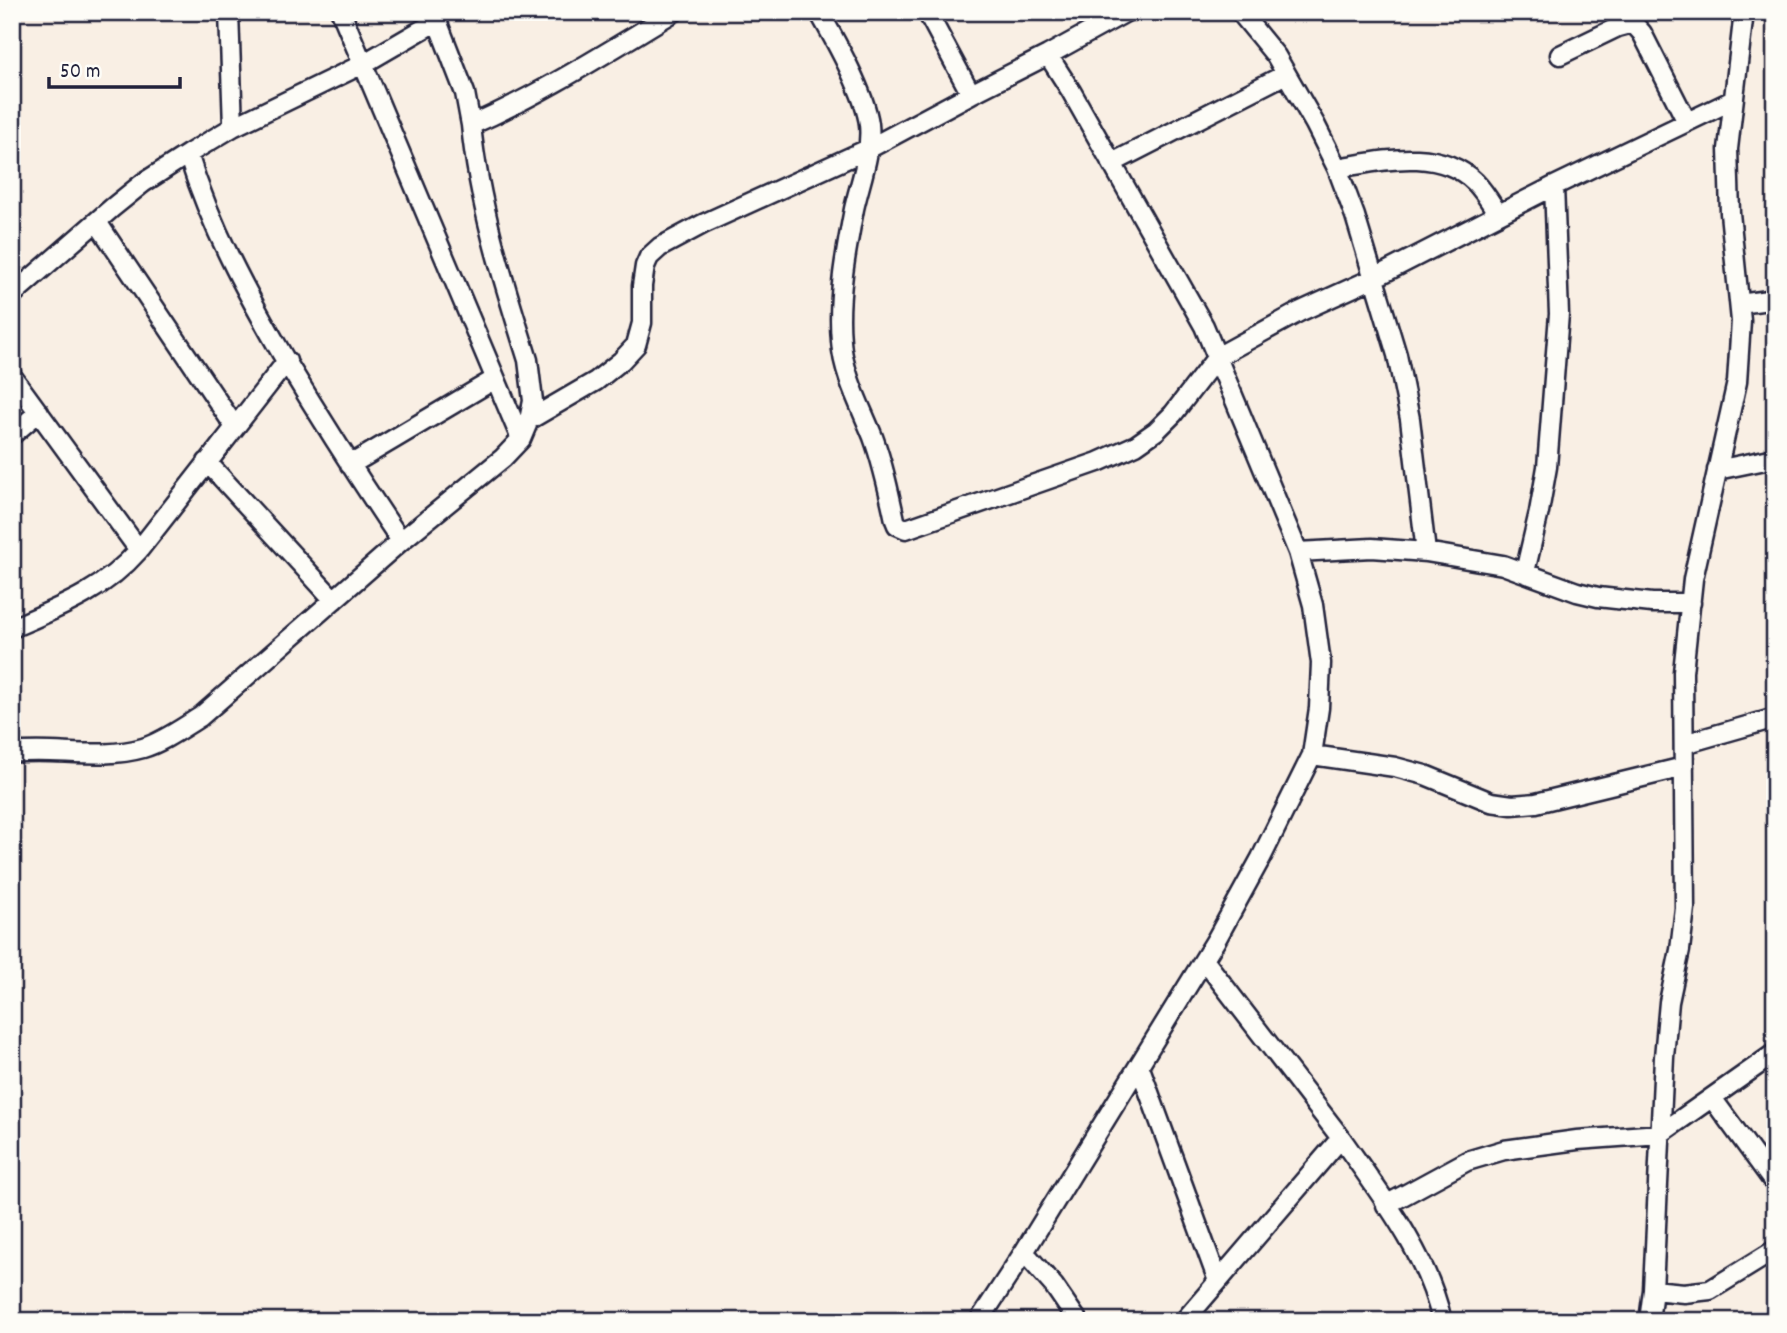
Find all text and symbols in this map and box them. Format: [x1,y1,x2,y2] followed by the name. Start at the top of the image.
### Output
[49,46,180,90] scale bar
[60,58,100,88] text: 50 m

